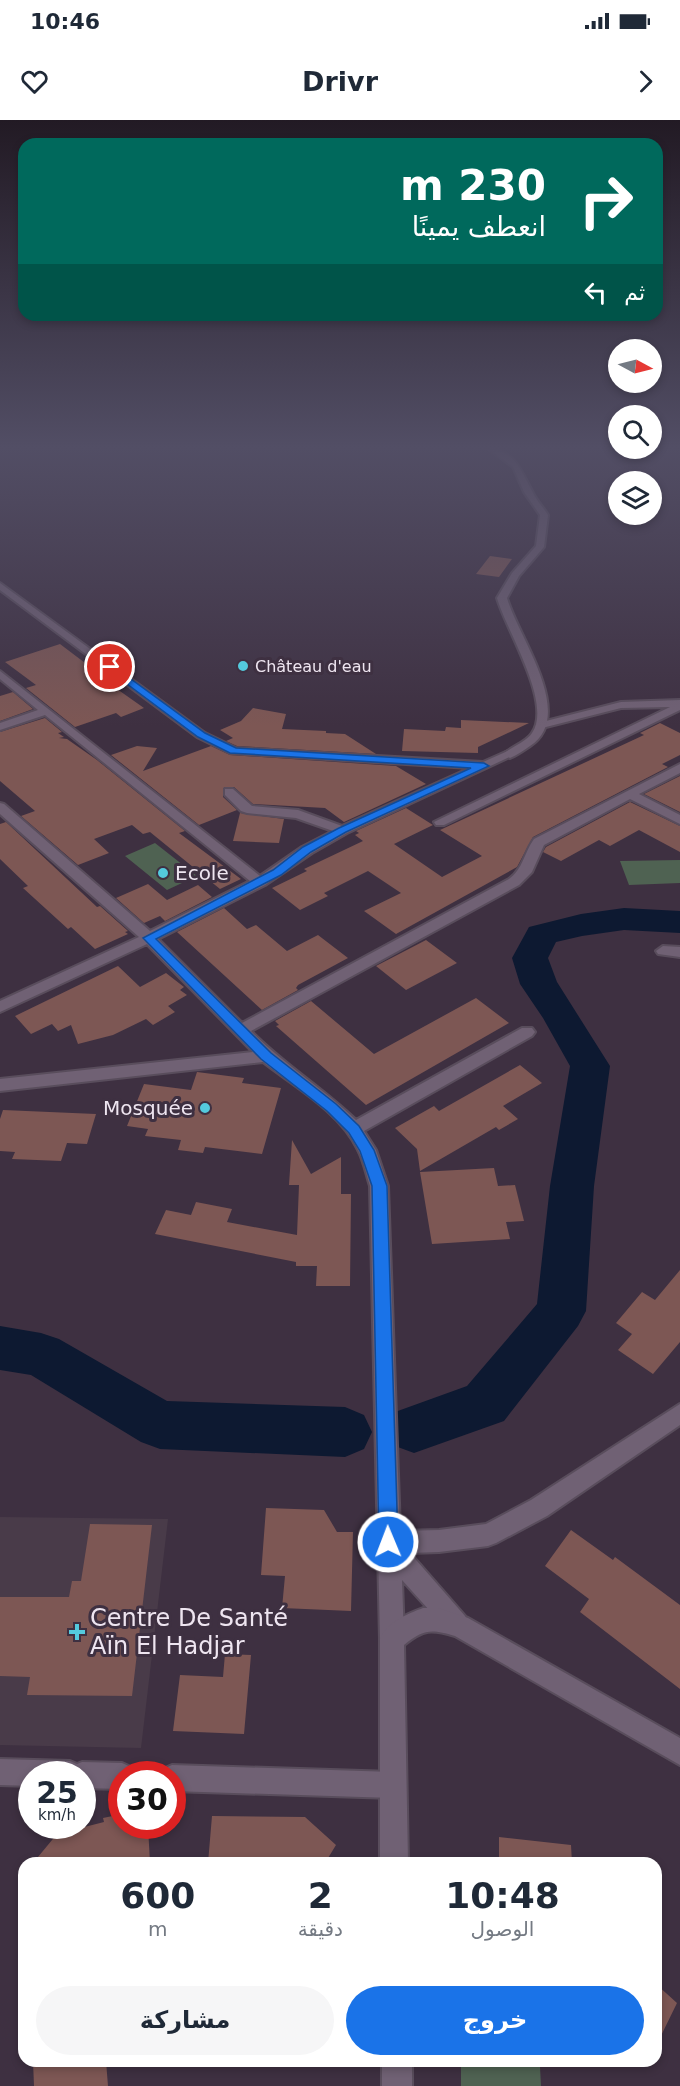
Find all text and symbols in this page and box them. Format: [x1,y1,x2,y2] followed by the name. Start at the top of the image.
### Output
[30,9,100,34] text: 10:46
[18,65,51,98] icon: heart
[629,65,662,98] icon: forward
[302,66,378,97] text: Drivr
[400,161,546,210] text: 230 m
[567,162,645,240] icon: right
[412,211,546,242] text: انعطف يمينًا
[579,276,612,309] icon: left
[624,280,645,305] text: ثم
[608,339,662,393] north arrow
[608,339,662,525] map controls
[608,405,662,459] button: search
[608,471,662,525] button: layers
[84,641,135,692] pin
[93,650,126,683] icon: arrive
[255,657,372,676] place label: Château d'eau
[236,659,250,673] marker: Château d'eau
[175,861,229,885] place label: Ecole
[156,866,170,880] marker: Ecole
[103,1096,193,1120] place label: Mosquée
[198,1101,212,1115] marker: Mosquée
[356,1510,420,1574] position arrow
[90,1604,288,1660] place label: Centre De Santé Aïn El Hadjar
[68,1623,86,1641] marker: Centre De Santé Aïn El Hadjar
[108,1761,186,1839] speed limit sign: 30
[36,1775,78,1810] text: 25
[38,1806,76,1824] text: km/h
[120,1875,195,1916] text: 600
[308,1875,333,1916] text: 2
[445,1875,560,1916] text: 10:48
[148,1917,168,1941] text: m
[298,1917,343,1941] text: دقيقة
[471,1917,534,1941] text: الوصول
[36,1986,334,2055] button: مشاركة
[346,1986,644,2055] button: خروج

